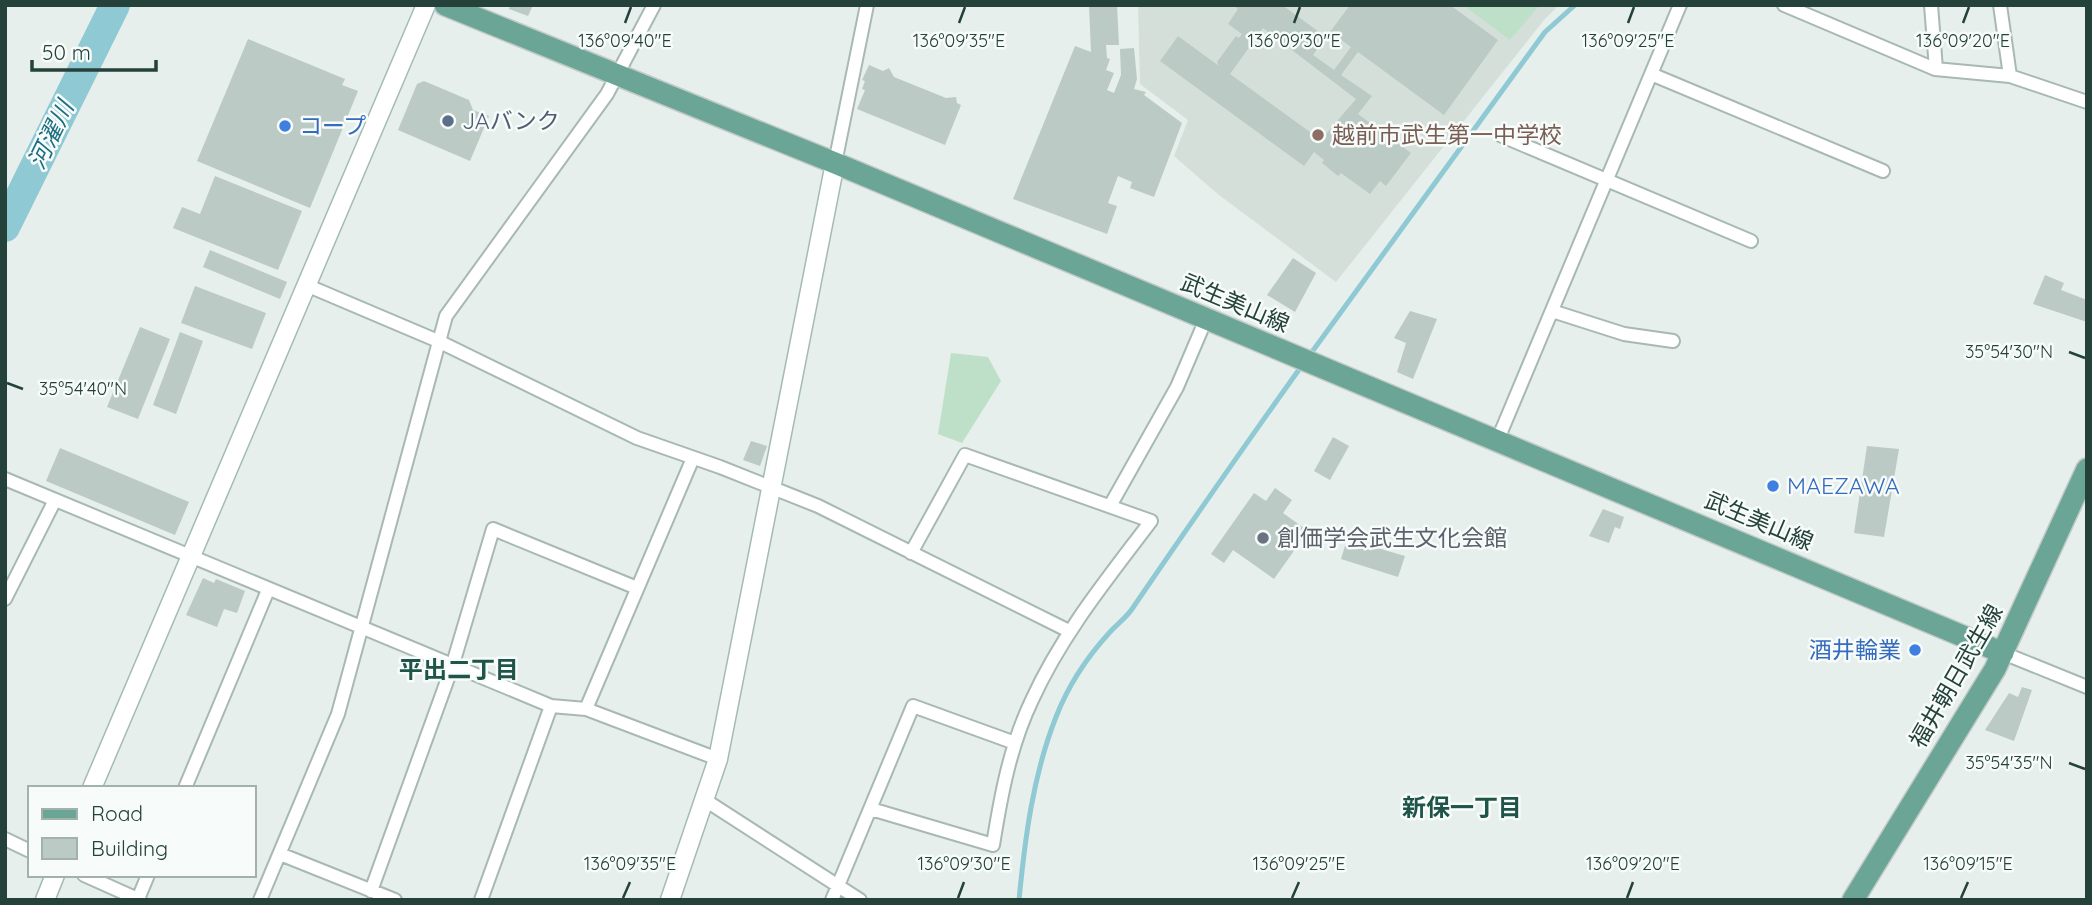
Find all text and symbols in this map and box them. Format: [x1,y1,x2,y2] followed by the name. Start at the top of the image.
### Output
[32,28,156,72] scale bar
[578,29,672,52] text: 136°09'40"E
[913,29,1005,52] text: 136°09'35"E
[1247,29,1341,52] text: 136°09'30"E
[1582,29,1674,52] text: 136°09'25"E
[1916,29,2010,52] text: 136°09'20"E
[42,39,91,65] text: 50 m
[21,93,81,173] water label: 河濯川
[462,106,560,135] place label: JAバンク
[299,111,367,140] place label: コープ
[440,113,456,129] marker: JAバンク
[277,118,293,134] marker: コープ
[1332,120,1562,149] place label: 越前市武生第一中学校
[1310,127,1326,143] marker: 越前市武生第一中学校
[1177,267,1294,338] street label: 武生美山線
[1965,340,2053,363] text: 35°54'30"N
[39,377,127,400] text: 35°54'40"N
[1787,471,1900,500] place label: MAEZAWA
[1765,478,1781,494] marker: MAEZAWA
[1701,485,1818,556] street label: 武生美山線
[1277,523,1507,552] place label: 創価学会武生文化会館
[1255,530,1271,546] marker: 創価学会武生文化会館
[1903,599,2008,753] street label: 福井朝日武生線
[1809,635,1901,664] place label: 酒井輪業
[1907,642,1923,658] marker: 酒井輪業
[399,654,519,684] district label: 平出二丁目
[1965,751,2053,774] text: 35°54'35"N
[28,786,256,877] legend
[1402,792,1522,822] district label: 新保一丁目
[91,800,143,826] text: Road
[91,835,168,861] text: Building
[584,852,676,875] text: 136°09'35"E
[917,852,1011,875] text: 136°09'30"E
[1253,852,1345,875] text: 136°09'25"E
[1586,852,1680,875] text: 136°09'20"E
[1923,852,2013,875] text: 136°09'15"E

